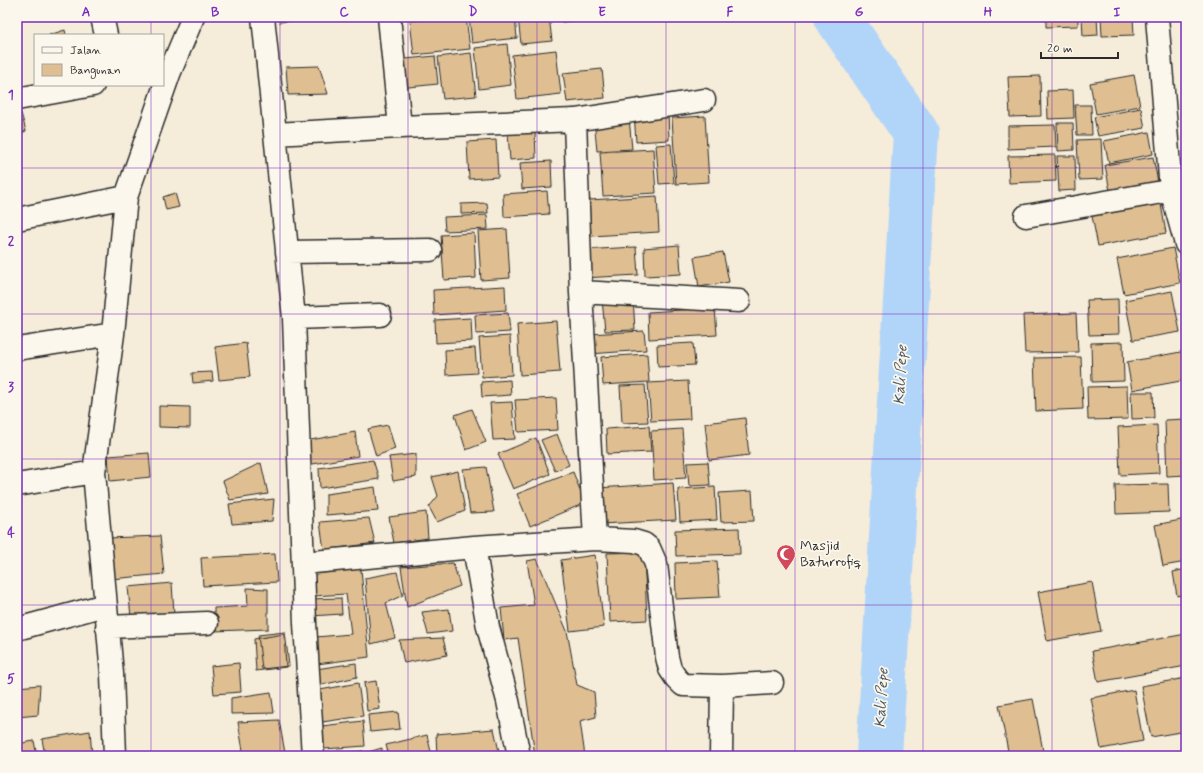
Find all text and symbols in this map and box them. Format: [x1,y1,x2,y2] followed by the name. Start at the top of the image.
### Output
[82,4,90,21] text: A
[211,4,220,21] text: B
[339,4,349,21] text: C
[469,4,478,21] text: D
[598,4,606,21] text: E
[727,4,734,21] text: F
[855,4,864,21] text: G
[984,4,993,21] text: H
[1114,4,1121,21] text: I
[34,34,164,86] legend
[1041,34,1118,60] scale bar
[1047,41,1073,57] text: 20 m
[70,43,102,59] text: Jalan
[70,63,121,79] text: Bangunan
[8,87,14,104] text: 1
[8,233,15,250] text: 2
[889,344,913,405] water label: Kali Pepe
[8,379,14,396] text: 3
[7,525,15,542] text: 4
[800,537,861,571] place label: Masjid Baturrofiq
[775,543,797,571] mosque icon: Masjid Baturrofiq
[870,667,894,728] water label: Kali Pepe
[7,671,15,688] text: 5

